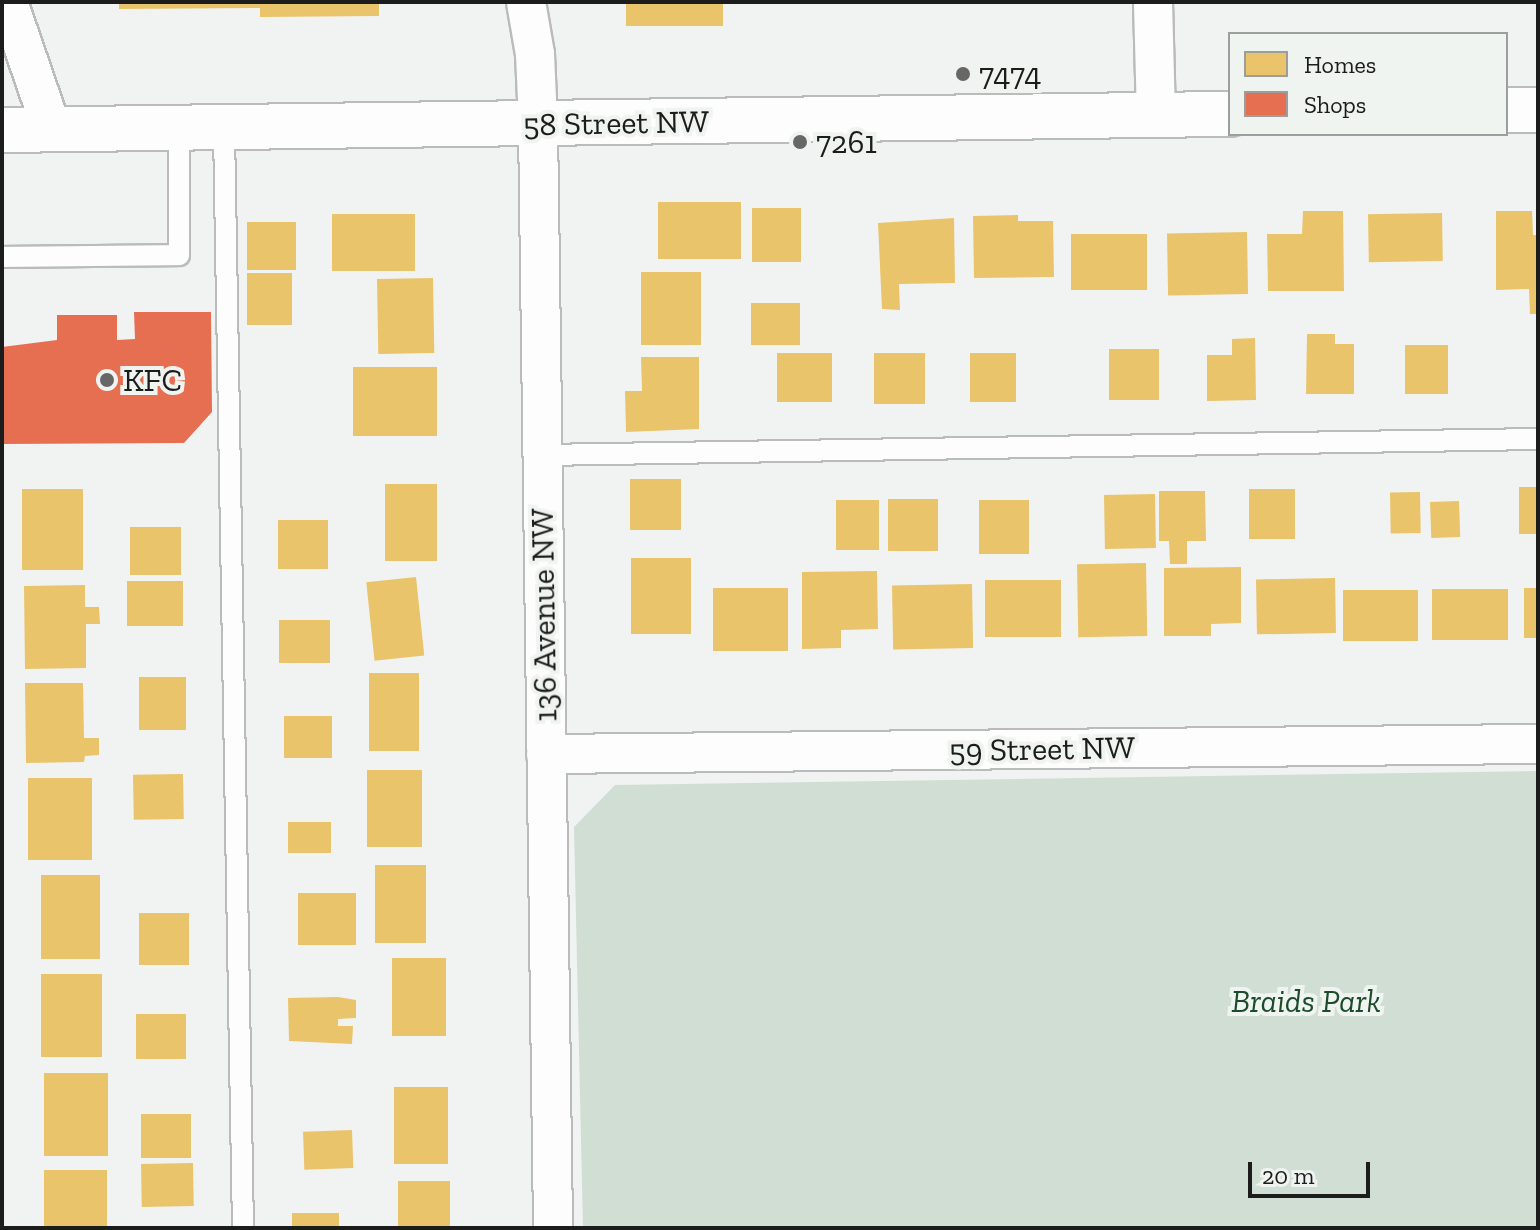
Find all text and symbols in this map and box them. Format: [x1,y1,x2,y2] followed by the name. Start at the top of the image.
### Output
[1228,32,1508,136] legend
[1304,50,1376,79] text: Homes
[979,55,1042,93] place label: 7474
[954,65,972,83] marker: 7474
[1304,90,1366,119] text: Shops
[523,102,709,144] street label: 58 Street NW
[816,123,877,161] place label: 7261
[791,133,809,151] marker: 7261
[123,361,182,399] place label: KFC
[98,371,116,389] marker: KFC
[523,507,565,723] street label: 136 Avenue NW
[949,728,1135,770] street label: 59 Street NW
[1231,982,1381,1020] park label: Braids Park
[1252,1146,1374,1196] scale bar
[1262,1161,1314,1190] text: 20 m

